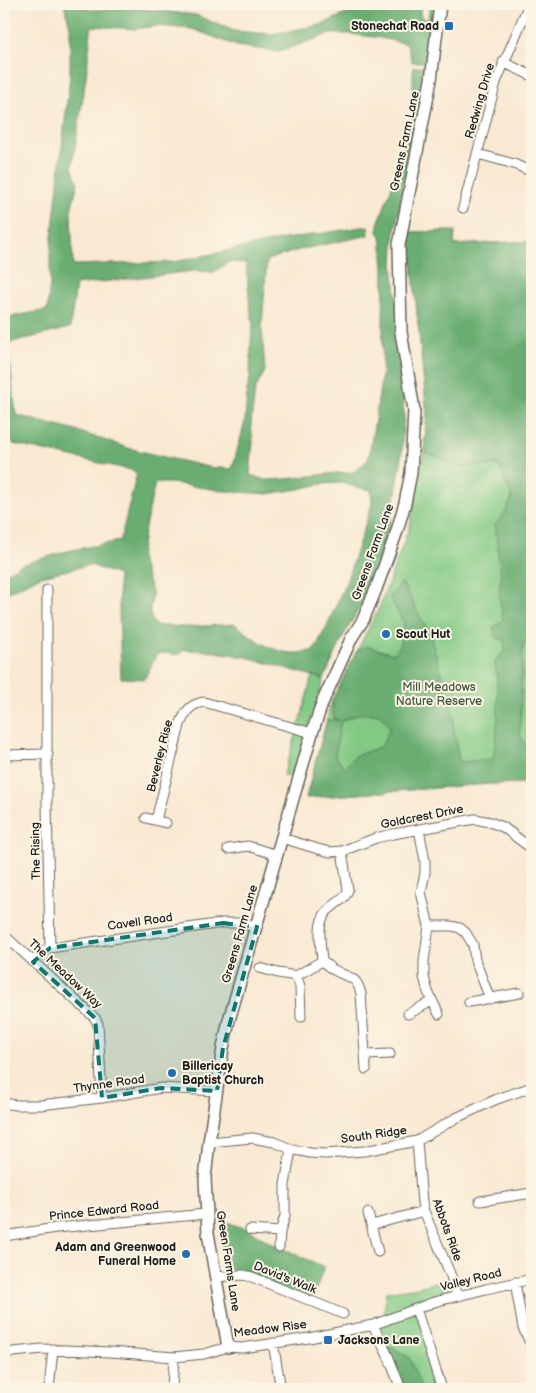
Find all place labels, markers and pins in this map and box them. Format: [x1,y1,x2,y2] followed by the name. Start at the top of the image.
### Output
[351,19,439,34] place label: Stonechat Road
[443,20,455,32] marker: Stonechat Road
[396,627,450,642] place label: Scout Hut
[380,628,392,640] marker: Scout Hut
[182,1059,264,1088] place label: Billericay Baptist Church
[166,1067,178,1079] marker: Billericay Baptist Church
[54,1240,176,1269] place label: Adam and Greenwood Funeral Home
[180,1248,192,1260] marker: Adam and Greenwood Funeral Home
[338,1333,420,1348] place label: Jacksons Lane
[322,1334,334,1346] marker: Jacksons Lane

